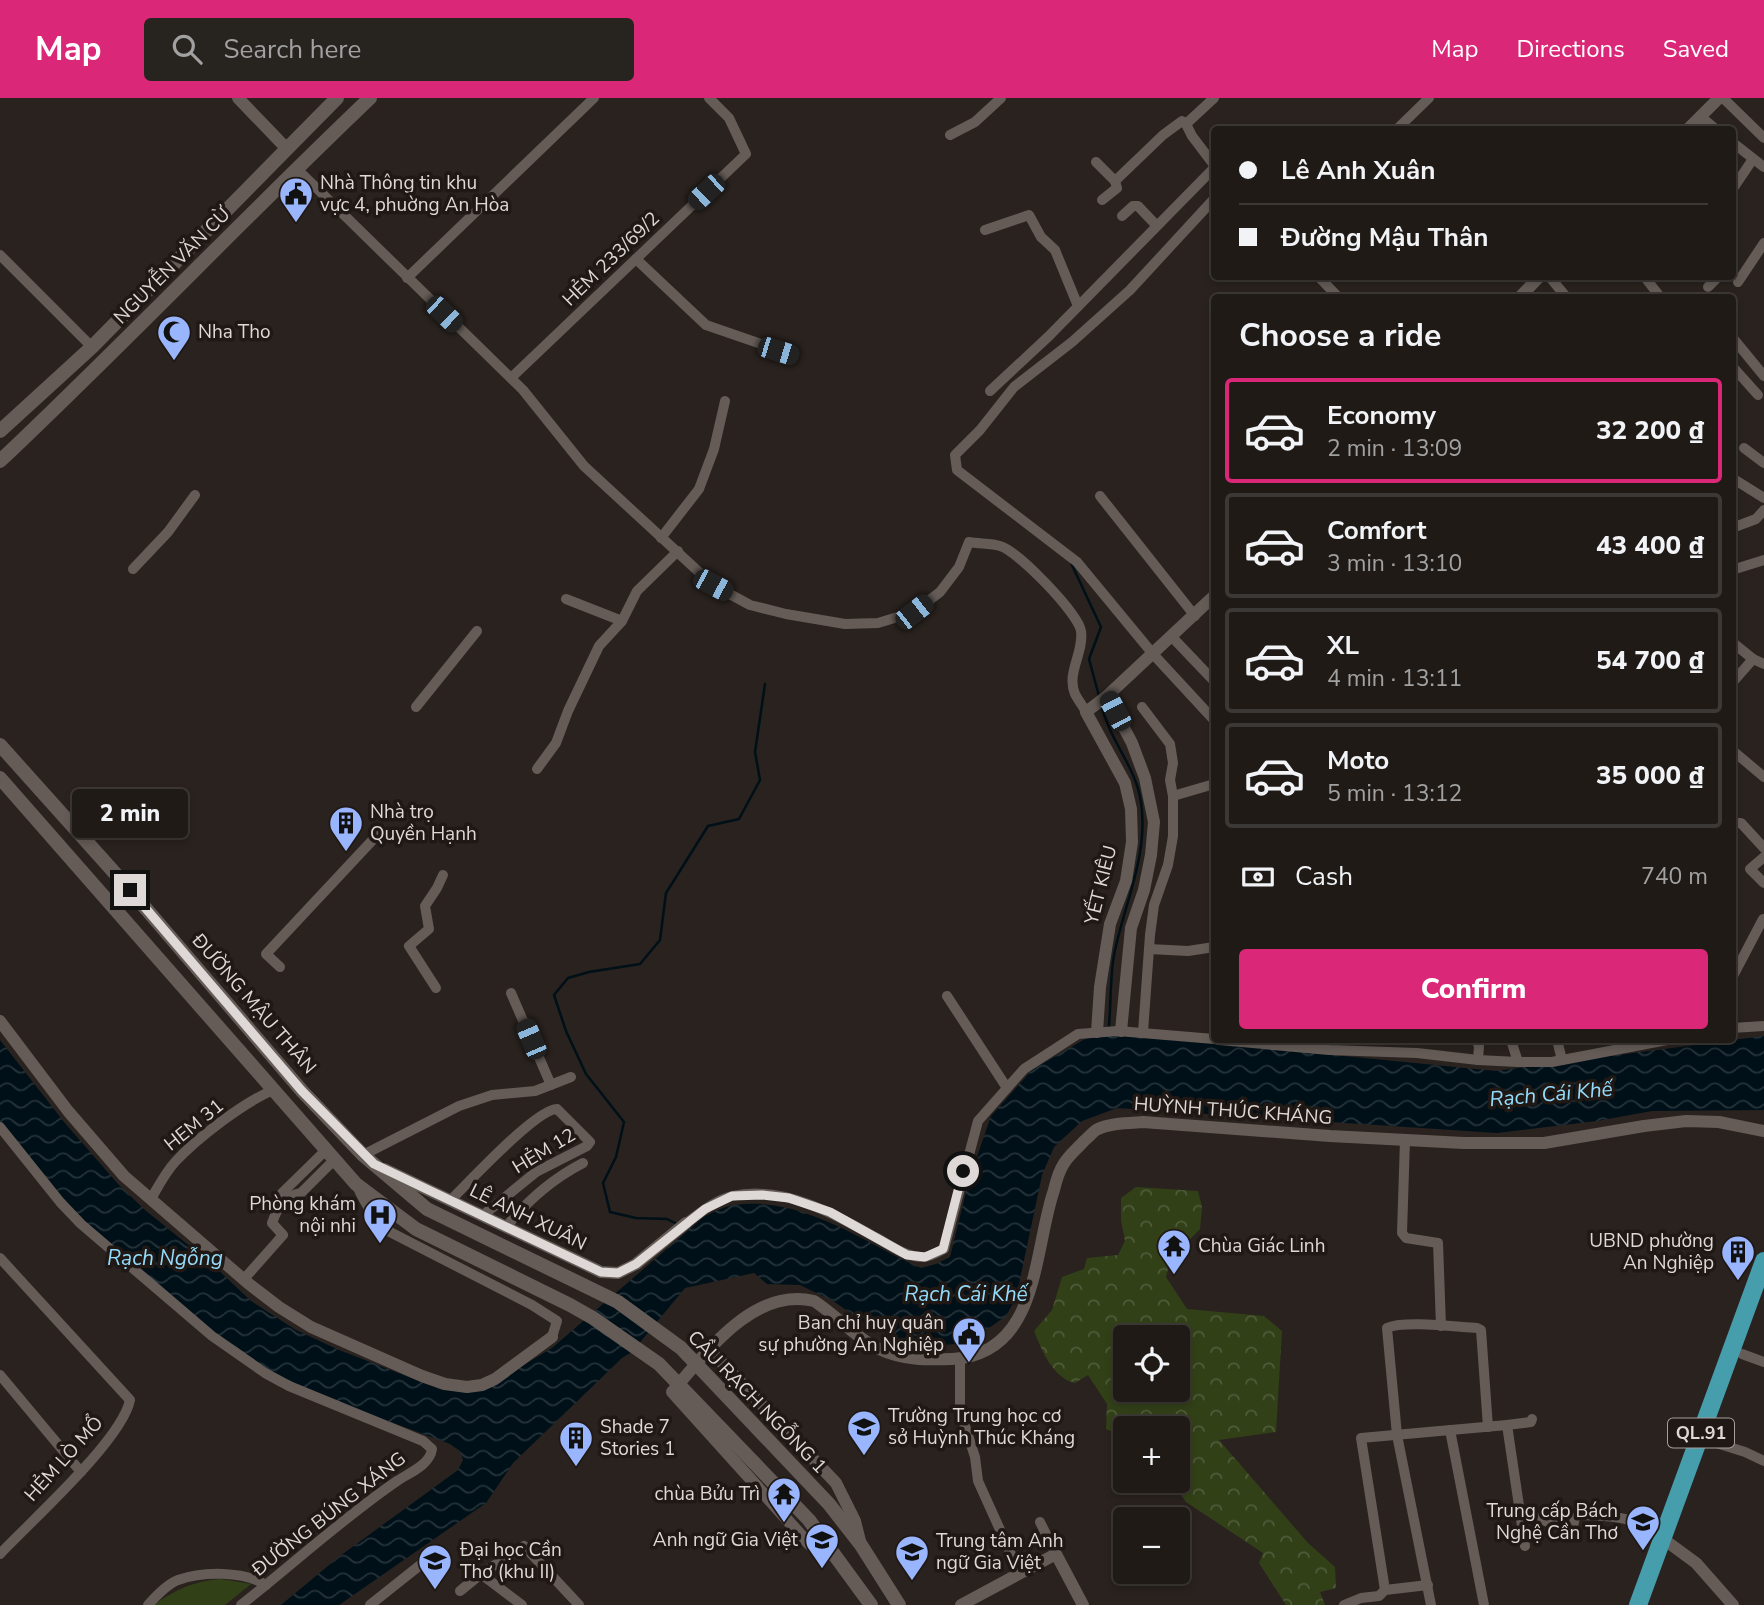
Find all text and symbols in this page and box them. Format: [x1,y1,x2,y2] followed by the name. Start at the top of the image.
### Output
[144,18,634,81] search box
[35,27,102,72] text: Map
[168,30,206,68] icon: search
[224,32,361,67] text: Search here
[1431,33,1478,65] text: Map
[1516,33,1625,65] text: Directions
[1663,33,1729,65] text: Saved
[1281,153,1435,188] text: Lê Anh Xuân
[320,170,509,218] place label: Nhà Thông tin khu vực 4, phuờng An Hòa
[684,170,729,214] car
[277,175,315,224] public building icon: Nhà Thông tin khu vực 4, phuờng An Hòa
[107,200,237,330] street label: NGUYỄN VĂN CỪ
[557,206,665,312] street label: HẺM 233/69/2
[1281,220,1488,255] text: Đường Mậu Thân
[422,292,467,336] car
[155,313,193,362] mosque icon: Nha Tho
[1239,314,1441,357] text: Choose a ride
[198,319,271,345] place label: Nha Tho
[755,335,802,367] car
[1327,398,1436,433] text: Economy
[1243,399,1306,462] icon: car
[1596,413,1704,448] text: 32 200 ₫
[1327,433,1462,464] text: 2 min · 13:09
[1327,513,1427,548] text: Comfort
[1243,514,1306,577] icon: car
[1596,528,1704,563] text: 43 400 ₫
[1327,548,1462,579] text: 3 min · 13:10
[690,566,737,604] car
[891,591,938,633] car
[1327,628,1359,663] text: XL
[1243,629,1306,692] icon: car
[1596,643,1704,678] text: 54 700 ₫
[1327,663,1462,694] text: 4 min · 13:11
[1096,688,1135,734] car
[1327,743,1389,778] text: Moto
[1243,744,1306,807] icon: car
[1596,758,1704,793] text: 35 000 ₫
[1327,778,1462,809] text: 5 min · 13:12
[72,788,188,838] callout: 2 min
[100,798,160,829] text: 2 min
[370,799,477,847] place label: Nhà trọ Quyền Hạnh
[327,804,365,853] building icon: Nhà trọ Quyền Hạnh
[1076,842,1123,928] street label: YẾT KIÊU
[1239,858,1277,896] icon: cash
[1295,859,1353,894] text: Cash
[1641,861,1708,892] text: 740 m
[114,874,146,906] route end
[185,928,322,1080] street label: ĐƯỜNG MẬU THÂN
[1239,949,1708,1029] button: Confirm
[514,1016,549,1062] car
[1488,1075,1616,1113] water label: Rạch Cái Khế
[1133,1091,1333,1131] street label: HUỲNH THÚC KHÁNG
[159,1093,229,1157] street label: HEM 31
[508,1122,580,1180] street label: HẺM 12
[947,1155,979,1187] route start
[465,1177,591,1257] street label: LÊ ANH XUÂN
[249,1191,356,1239] place label: Phòng khám nội nhi
[361,1196,399,1245] hospital icon: Phòng khám nội nhi
[1155,1227,1193,1276] temple icon: Chùa Giác Linh
[1589,1228,1714,1276] place label: UBND phường An Nghiệp
[1198,1233,1325,1259] place label: Chùa Giác Linh
[1719,1233,1757,1282] building icon: UBND phường An Nghiệp
[107,1244,223,1272] water label: Rạch Ngỗng
[904,1280,1030,1308] water label: Rạch Cái Khế
[758,1310,944,1358] place label: Ban chỉ huy quân sự phường An Nghiệp
[950,1315,988,1364] public building icon: Ban chỉ huy quân sự phường An Nghiệp
[682,1323,834,1479] street label: CẦU RẠCH NGỖNG 1
[1113,1325,1190,1584] map controls
[1113,1325,1190,1402] button: locate
[888,1403,1075,1451] place label: Trường Trung học cơ sở Huỳnh Thúc Kháng
[845,1408,883,1457] school or university icon: Trường Trung học cơ sở Huỳnh Thúc Kháng
[17,1409,109,1507] street label: HẺM LÒ MỔ
[600,1414,676,1462] place label: Shade 7 Stories 1
[1113,1416,1190,1493] button: +
[1668,1418,1734,1448] road number: QL.91
[557,1419,595,1468] building icon: Shade 7 Stories 1
[246,1446,411,1583] street label: ĐƯỜNG BÚNG XÁNG
[765,1475,803,1524] temple icon: chùa Bửu Trì
[655,1481,760,1507] place label: chùa Bửu Trì
[1486,1498,1618,1546] place label: Trung cấp Bách Nghệ Cần Thơ
[1624,1503,1662,1552] school or university icon: Trung cấp Bách Nghệ Cần Thơ
[1113,1507,1190,1584] button: −
[803,1521,841,1570] school or university icon: Anh ngữ Gia Việt
[653,1527,798,1553] place label: Anh ngữ Gia Việt
[936,1528,1064,1576] place label: Trung tâm Anh ngữ Gia Việt
[893,1533,931,1582] school or university icon: Trung tâm Anh ngữ Gia Việt
[459,1537,562,1585] place label: Đại học Cần Thơ (khu II)
[416,1542,454,1591] school or university icon: Đại học Cần Thơ (khu II)

